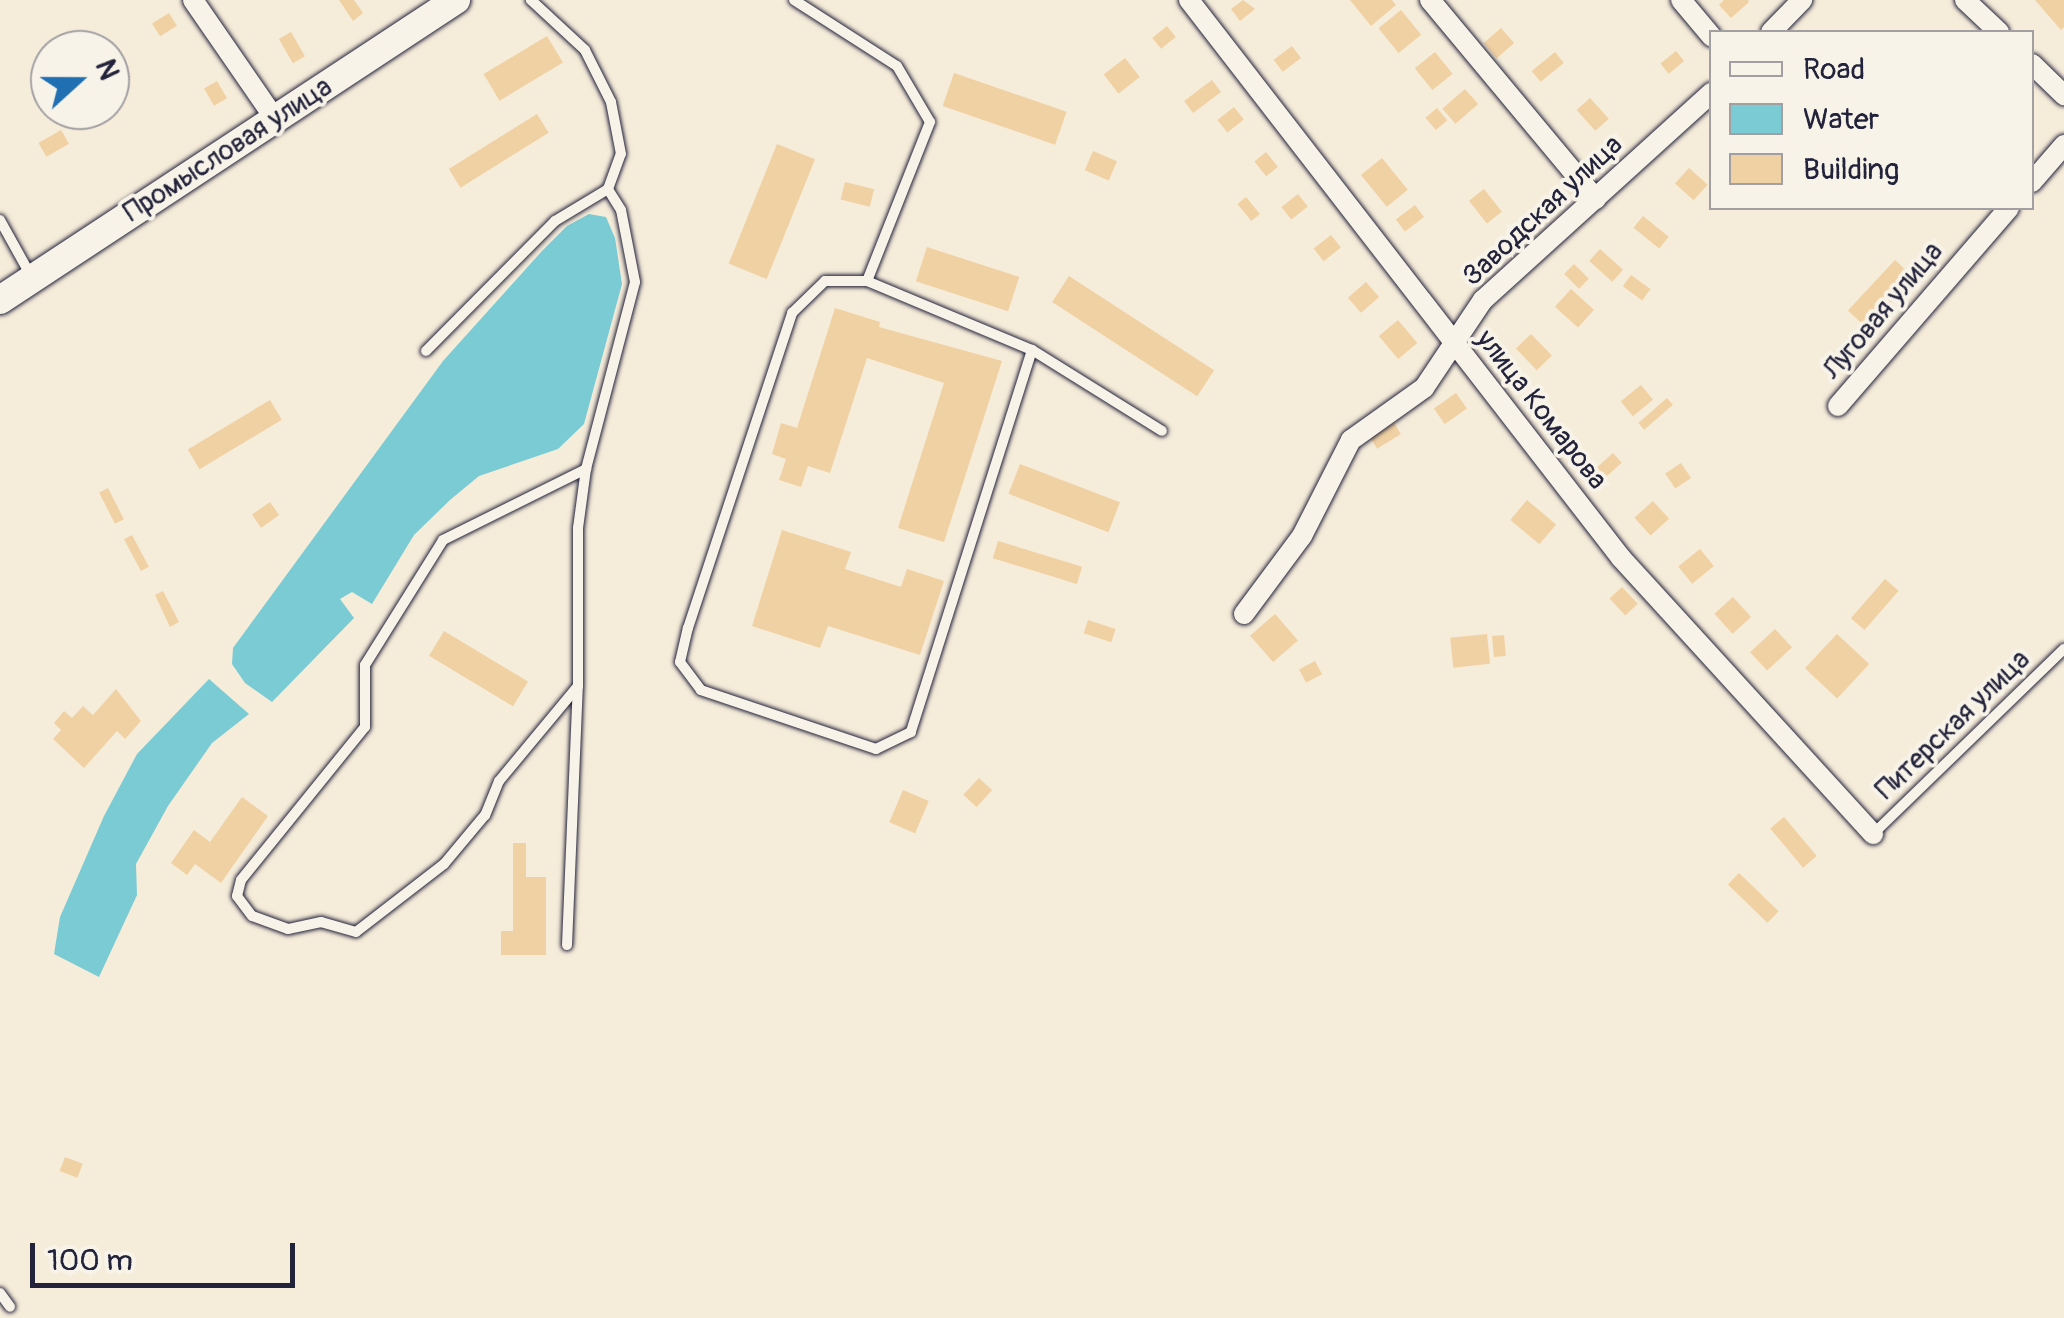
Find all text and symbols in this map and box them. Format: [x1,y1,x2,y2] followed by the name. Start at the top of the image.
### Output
[30,30,130,130] north arrow
[1709,30,2034,210] legend
[1803,51,1865,88] text: Road
[87,55,126,85] text: N
[118,70,338,230] street label: Промысловая улица
[1803,101,1879,138] text: Water
[1456,128,1630,294] street label: Заводская улица
[1803,151,1899,188] text: Building
[1816,235,1950,387] street label: Луговая улица
[1468,323,1614,497] street label: улица Комарова
[1869,643,2037,807] street label: Питерская улица
[35,1223,300,1285] scale bar
[47,1242,133,1279] text: 100 m

